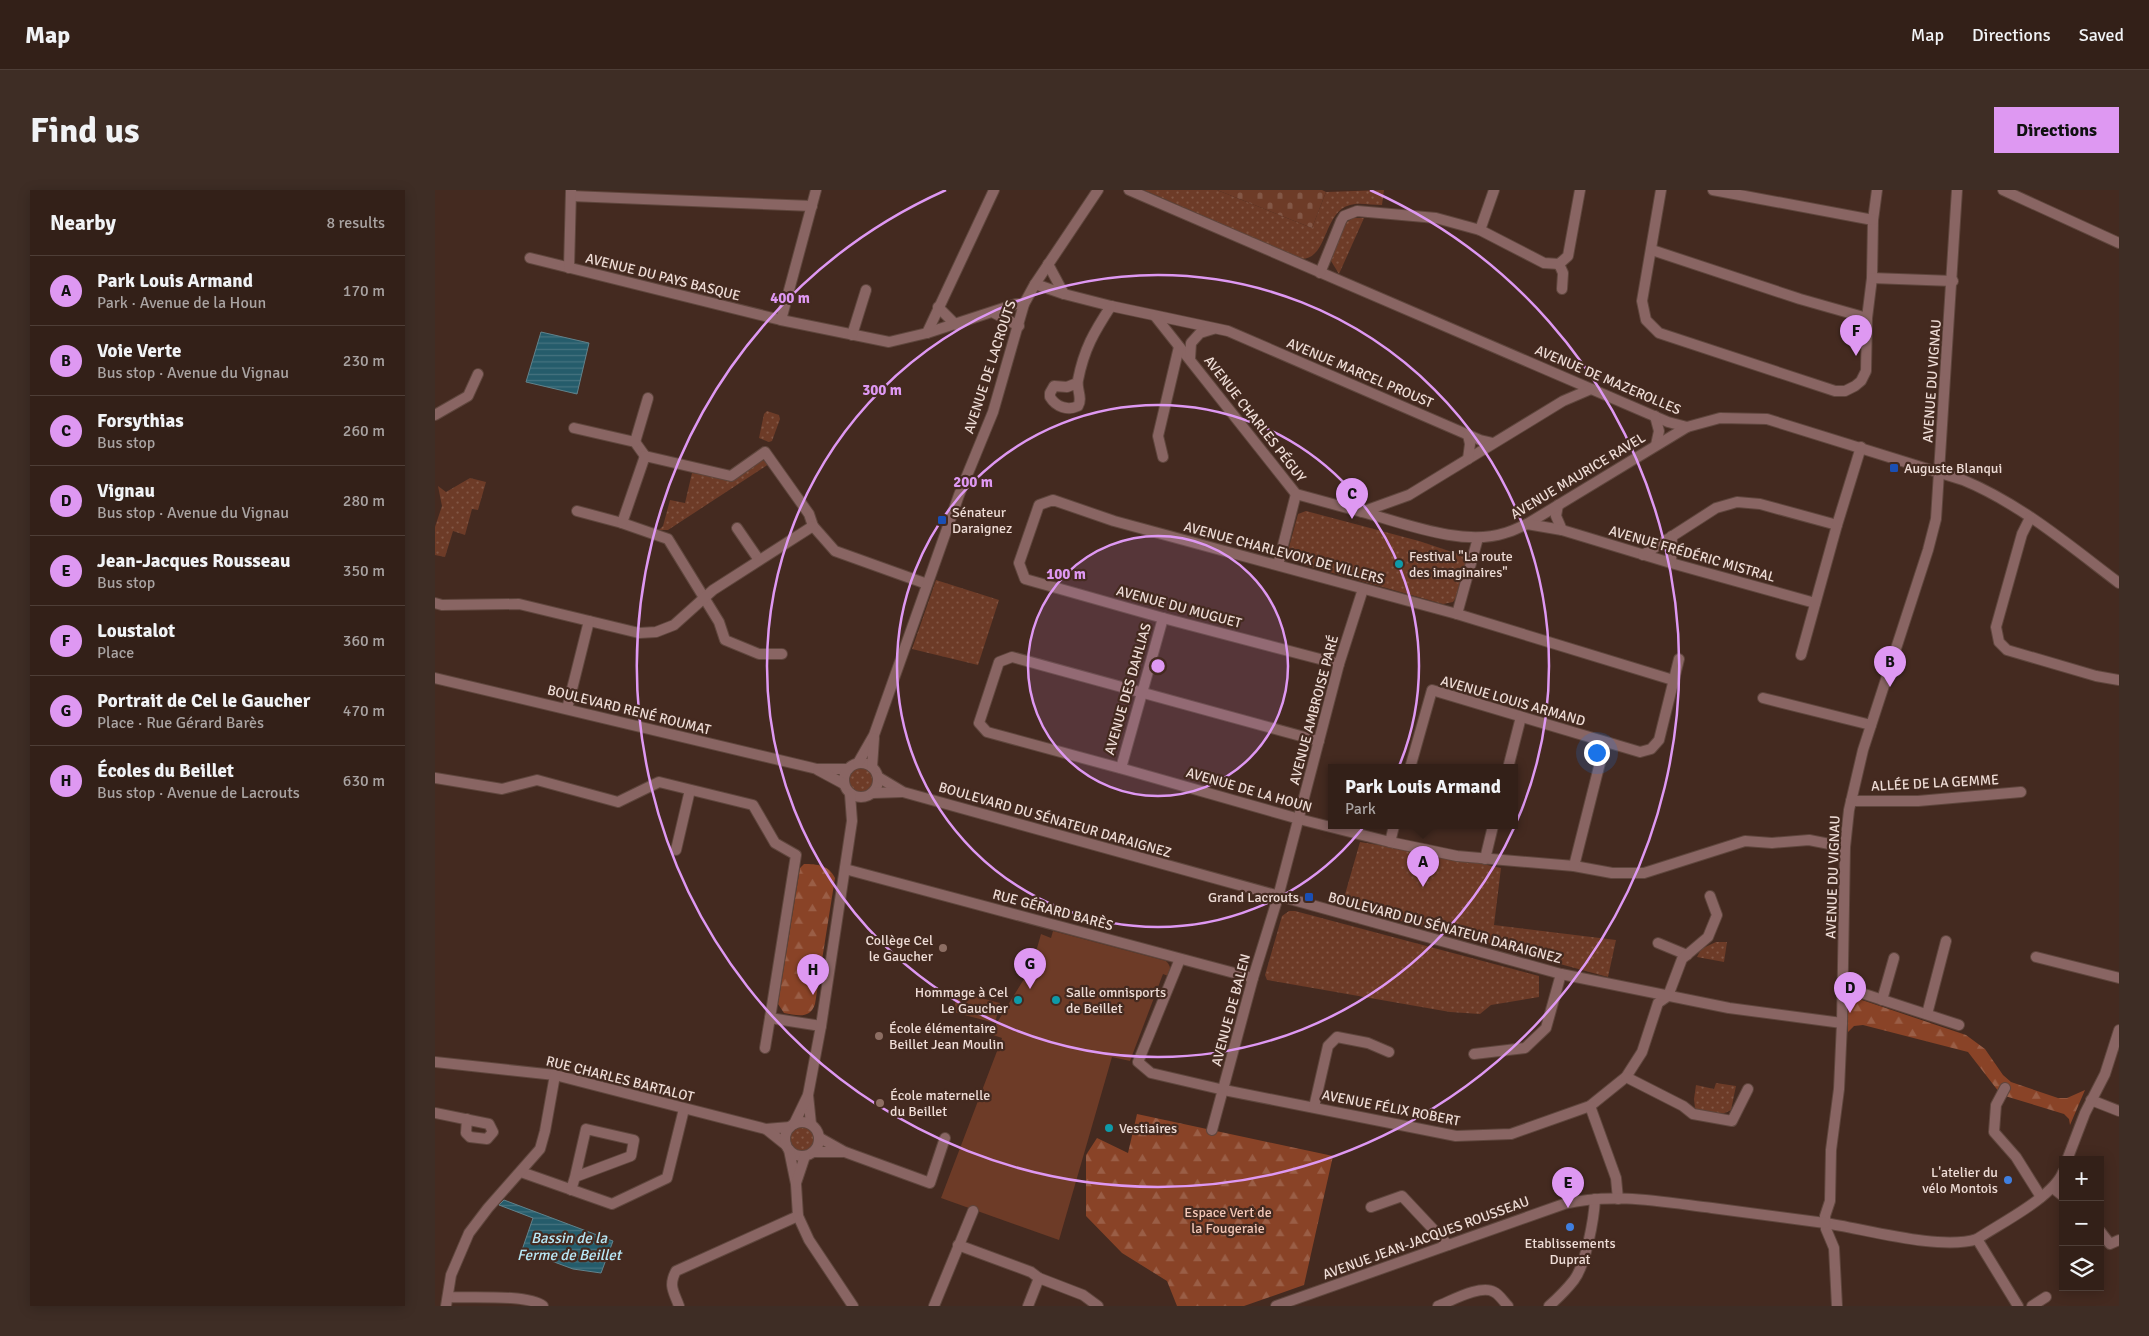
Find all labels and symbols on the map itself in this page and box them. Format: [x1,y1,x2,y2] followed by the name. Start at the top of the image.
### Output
[584,250,742,304] street label: AVENUE DU PAYS BASQUE
[770,289,810,307] text: 400 m
[960,298,1020,436] street label: AVENUE DE LACROUTS
[1840,315,1872,356] pin: F
[1919,319,1945,443] street label: AVENUE DU VIGNAU
[1284,334,1436,412] street label: AVENUE MARCEL PROUST
[1532,342,1684,419] street label: AVENUE DE MAZEROLLES
[1200,352,1310,486] street label: AVENUE CHARLES PÉGUY
[862,381,902,399] text: 300 m
[1508,429,1648,523] street label: AVENUE MAURICE RAVEL
[1904,460,2002,477] place label: Auguste Blanqui
[1888,462,1900,474] marker: Auguste Blanqui
[953,473,993,491] text: 200 m
[1336,478,1368,519] pin: C
[952,504,1012,537] place label: Sénateur Daraignez
[936,514,948,526] marker: Sénateur Daraignez
[1182,518,1386,588] street label: AVENUE CHARLEVOIX DE VILLERS
[1607,522,1777,586] street label: AVENUE FRÉDÉRIC MISTRAL
[1409,548,1513,581] place label: Festival "La route des imaginaires"
[1393,558,1405,570] marker: Festival "La route des imaginaires"
[1046,565,1086,583] text: 100 m
[1115,582,1244,632] street label: AVENUE DU MUGUET
[1101,621,1155,757] street label: AVENUE DES DAHLIAS
[1286,633,1342,787] street label: AVENUE AMBROISE PARÉ
[1874,646,1906,687] pin: B
[1149,657,1167,675] centre of rings
[1439,672,1587,730] street label: AVENUE LOUIS ARMAND
[545,681,713,739] street label: BOULEVARD RENÉ ROUMAT
[1584,740,1610,766] your location
[1184,764,1314,816] street label: AVENUE DE LA HOUN
[1871,771,2000,795] street label: ALLÉE DE LA GEMME
[937,779,1174,861] street label: BOULEVARD DU SÉNATEUR DARAIGNEZ
[1822,815,1844,939] street label: AVENUE DU VIGNAU
[1407,846,1439,887] pin: A
[991,886,1115,934] street label: RUE GÉRARD BARÈS
[1208,889,1299,906] place label: Grand Lacrouts
[1326,889,1564,967] street label: BOULEVARD DU SÉNATEUR DARAIGNEZ
[1303,891,1315,903] marker: Grand Lacrouts
[865,932,934,965] place label: Collège Cel le Gaucher
[937,942,949,954] marker: Collège Cel le Gaucher
[1014,948,1046,989] pin: G
[1208,952,1254,1068] street label: AVENUE DE BALEN
[797,954,829,995] pin: H
[1834,972,1866,1013] pin: D
[915,984,1009,1017] place label: Hommage à Cel Le Gaucher
[1066,984,1166,1017] place label: Salle omnisports de Beillet
[1012,994,1024,1006] marker: Hommage à Cel Le Gaucher
[1050,994,1062,1006] marker: Salle omnisports de Beillet
[889,1020,1004,1053] place label: École élémentaire Beillet Jean Moulin
[873,1030,885,1042] marker: École élémentaire Beillet Jean Moulin
[544,1052,696,1106] street label: RUE CHARLES BARTALOT
[1320,1086,1462,1130] street label: AVENUE FÉLIX ROBERT
[890,1087,990,1120] place label: École maternelle du Beillet
[874,1097,886,1109] marker: École maternelle du Beillet
[1119,1120,1177,1137] place label: Vestiaires
[1103,1122,1115,1134] marker: Vestiaires
[1922,1164,1998,1197] place label: L'atelier du vélo Montois
[1552,1167,1584,1208] pin: E
[2002,1174,2014,1186] marker: L'atelier du vélo Montois
[1320,1193,1532,1283] street label: AVENUE JEAN-JACQUES ROUSSEAU
[1184,1204,1272,1237] park label: Espace Vert de la Fougeraie
[1564,1221,1576,1233] marker: Etablissements Duprat
[517,1229,623,1264] water label: Bassin de la Ferme de Beillet
[1524,1235,1616,1268] place label: Etablissements Duprat

